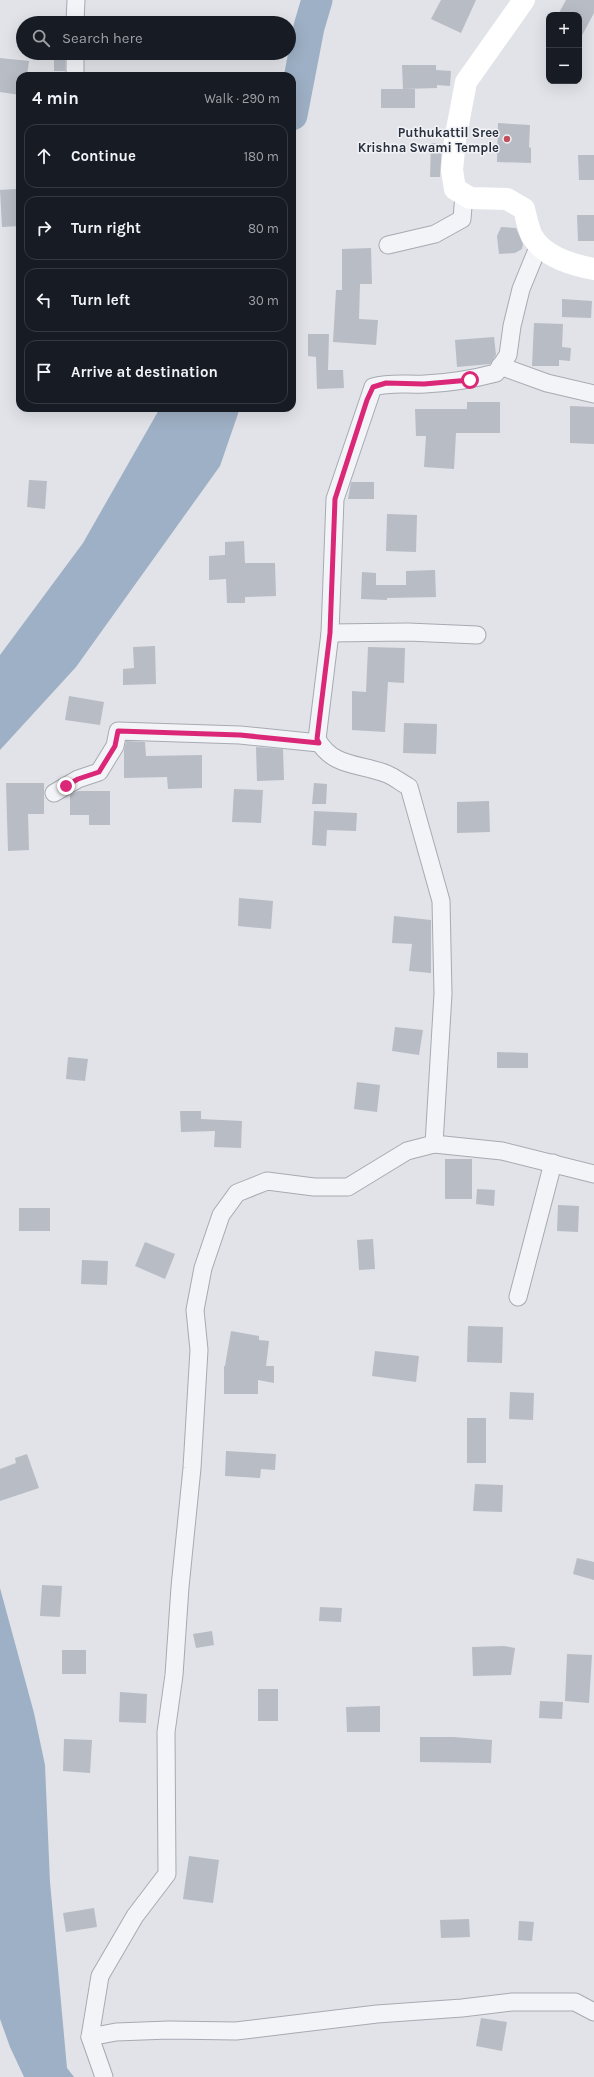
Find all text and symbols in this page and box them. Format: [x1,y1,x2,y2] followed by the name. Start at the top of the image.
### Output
[546,12,582,84] map controls
[546,12,582,48] button: +
[16,16,296,60] search box
[30,27,52,49] icon: search
[62,29,143,47] text: Search here
[546,48,582,84] button: −
[32,88,79,108] text: 4 min
[204,91,280,106] text: Walk · 290 m
[358,125,499,155] place label: Puthukattil Sree Krishna Swami Temple
[502,134,512,144] marker: Puthukattil Sree Krishna Swami Temple
[33,145,55,167] icon: ahead
[71,147,136,165] text: Continue
[244,149,279,164] text: 180 m
[33,217,55,239] icon: right
[71,219,141,237] text: Turn right
[248,221,279,236] text: 80 m
[33,289,55,311] icon: left
[71,291,130,309] text: Turn left
[248,293,279,308] text: 30 m
[33,361,55,383] icon: arrive
[71,363,218,381] text: Arrive at destination
[461,371,479,389] route start
[57,777,75,795] route end

